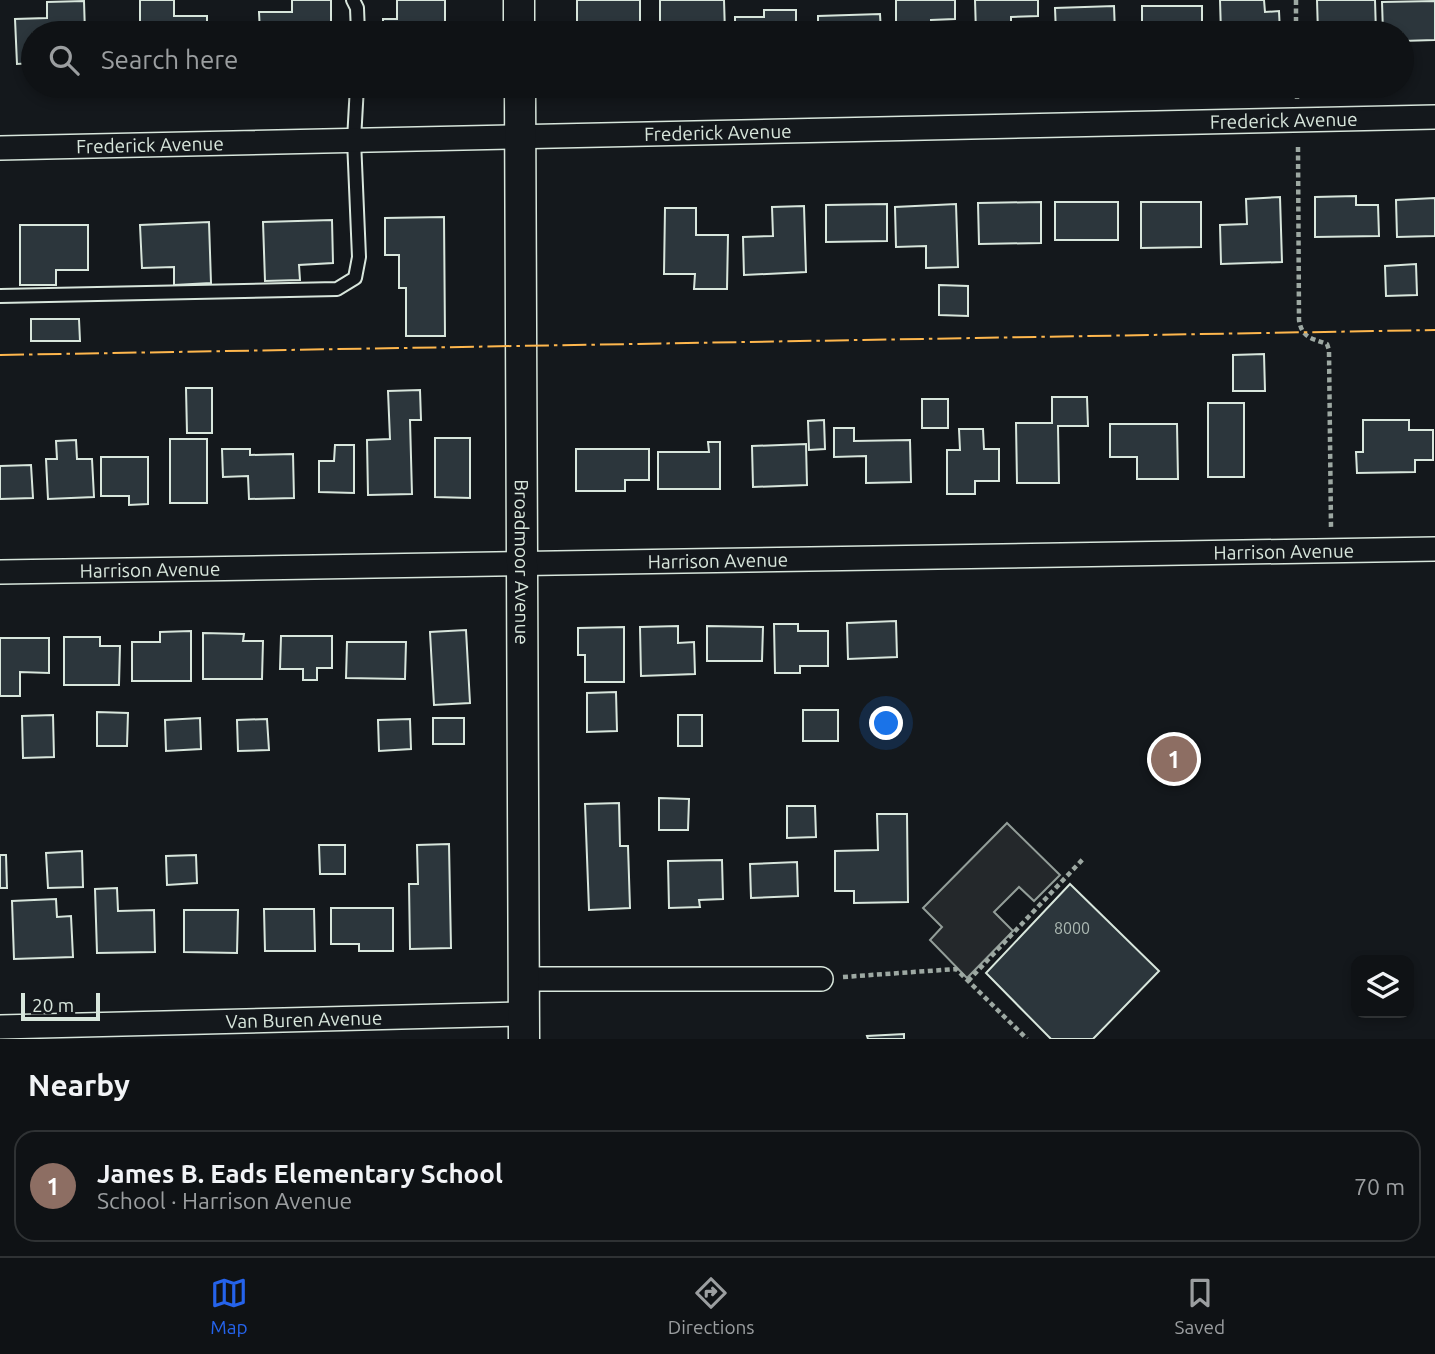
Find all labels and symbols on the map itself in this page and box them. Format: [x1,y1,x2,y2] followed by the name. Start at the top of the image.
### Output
[1210,108,1358,133] street label: Frederick Avenue
[644,120,792,145] street label: Frederick Avenue
[76,132,224,157] street label: Frederick Avenue
[511,479,533,645] street label: Broadmoor Avenue
[1213,539,1354,564] street label: Harrison Avenue
[647,548,788,573] street label: Harrison Avenue
[79,557,221,582] street label: Harrison Avenue
[869,706,903,740] your location
[1151,733,1197,785] pin: 1
[1054,919,1090,937] house number: 8000
[21,990,100,1022] scale bar
[225,1007,382,1032] street label: Van Buren Avenue

